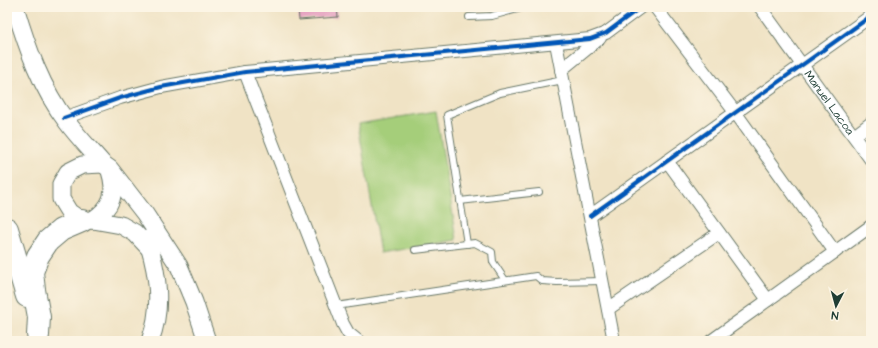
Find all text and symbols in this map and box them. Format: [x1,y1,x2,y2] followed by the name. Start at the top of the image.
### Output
[800,67,859,138] street label: Manuel Lacoa
[816,286,856,326] north arrow
[831,308,839,323] text: N

